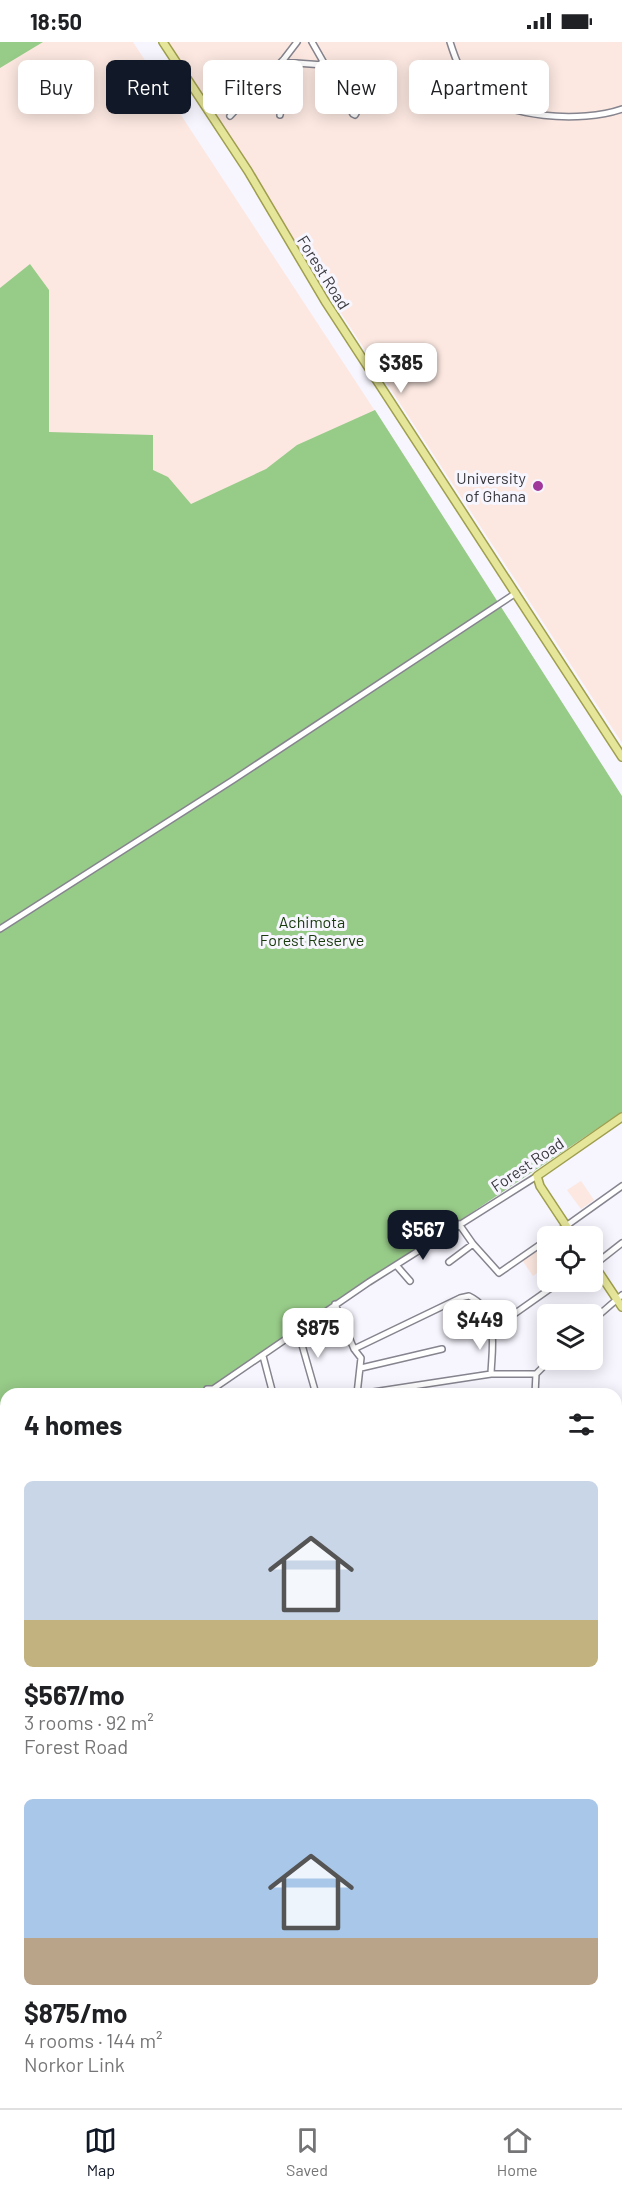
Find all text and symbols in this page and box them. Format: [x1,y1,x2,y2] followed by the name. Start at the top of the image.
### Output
[30,8,82,34] text: 18:50
[18,60,94,114] chip: Buy
[106,60,191,114] chip: Rent
[203,60,303,114] chip: Filters
[315,60,397,114] chip: New
[409,60,549,114] chip: Apartment
[294,232,354,312] street label: Forest Road
[365,343,437,394] pin: $385
[379,350,423,374] text: $385
[456,468,527,505] place label: University of Ghana
[531,479,545,493] marker: University of Ghana
[260,912,364,949] park label: Achimota Forest Reserve
[487,1133,567,1195] street label: Forest Road
[387,1210,459,1261] pin: $567
[402,1217,444,1241] text: $567
[537,1226,603,1370] map controls
[537,1226,603,1292] button: locate
[444,1300,516,1351] pin: $449
[537,1304,603,1370] button: layers
[457,1307,503,1331] text: $449
[282,1308,354,1359] pin: $875
[297,1315,339,1339] text: $875
[565,1408,598,1441] icon: filters
[24,1409,122,1440] text: 4 homes
[257,1520,365,1628] icon: home
[24,1679,125,1710] text: $567/mo
[24,1710,154,1734] text: 3 rooms · 92 m²
[24,1734,128,1758] text: Forest Road
[257,1838,365,1946] icon: home
[24,1997,128,2028] text: $875/mo
[24,2028,162,2052] text: 4 rooms · 144 m²
[24,2052,125,2076] text: Norkor Link
[84,2124,117,2179] tab: Map
[286,2124,328,2179] tab: Saved
[497,2124,538,2179] tab: Home

